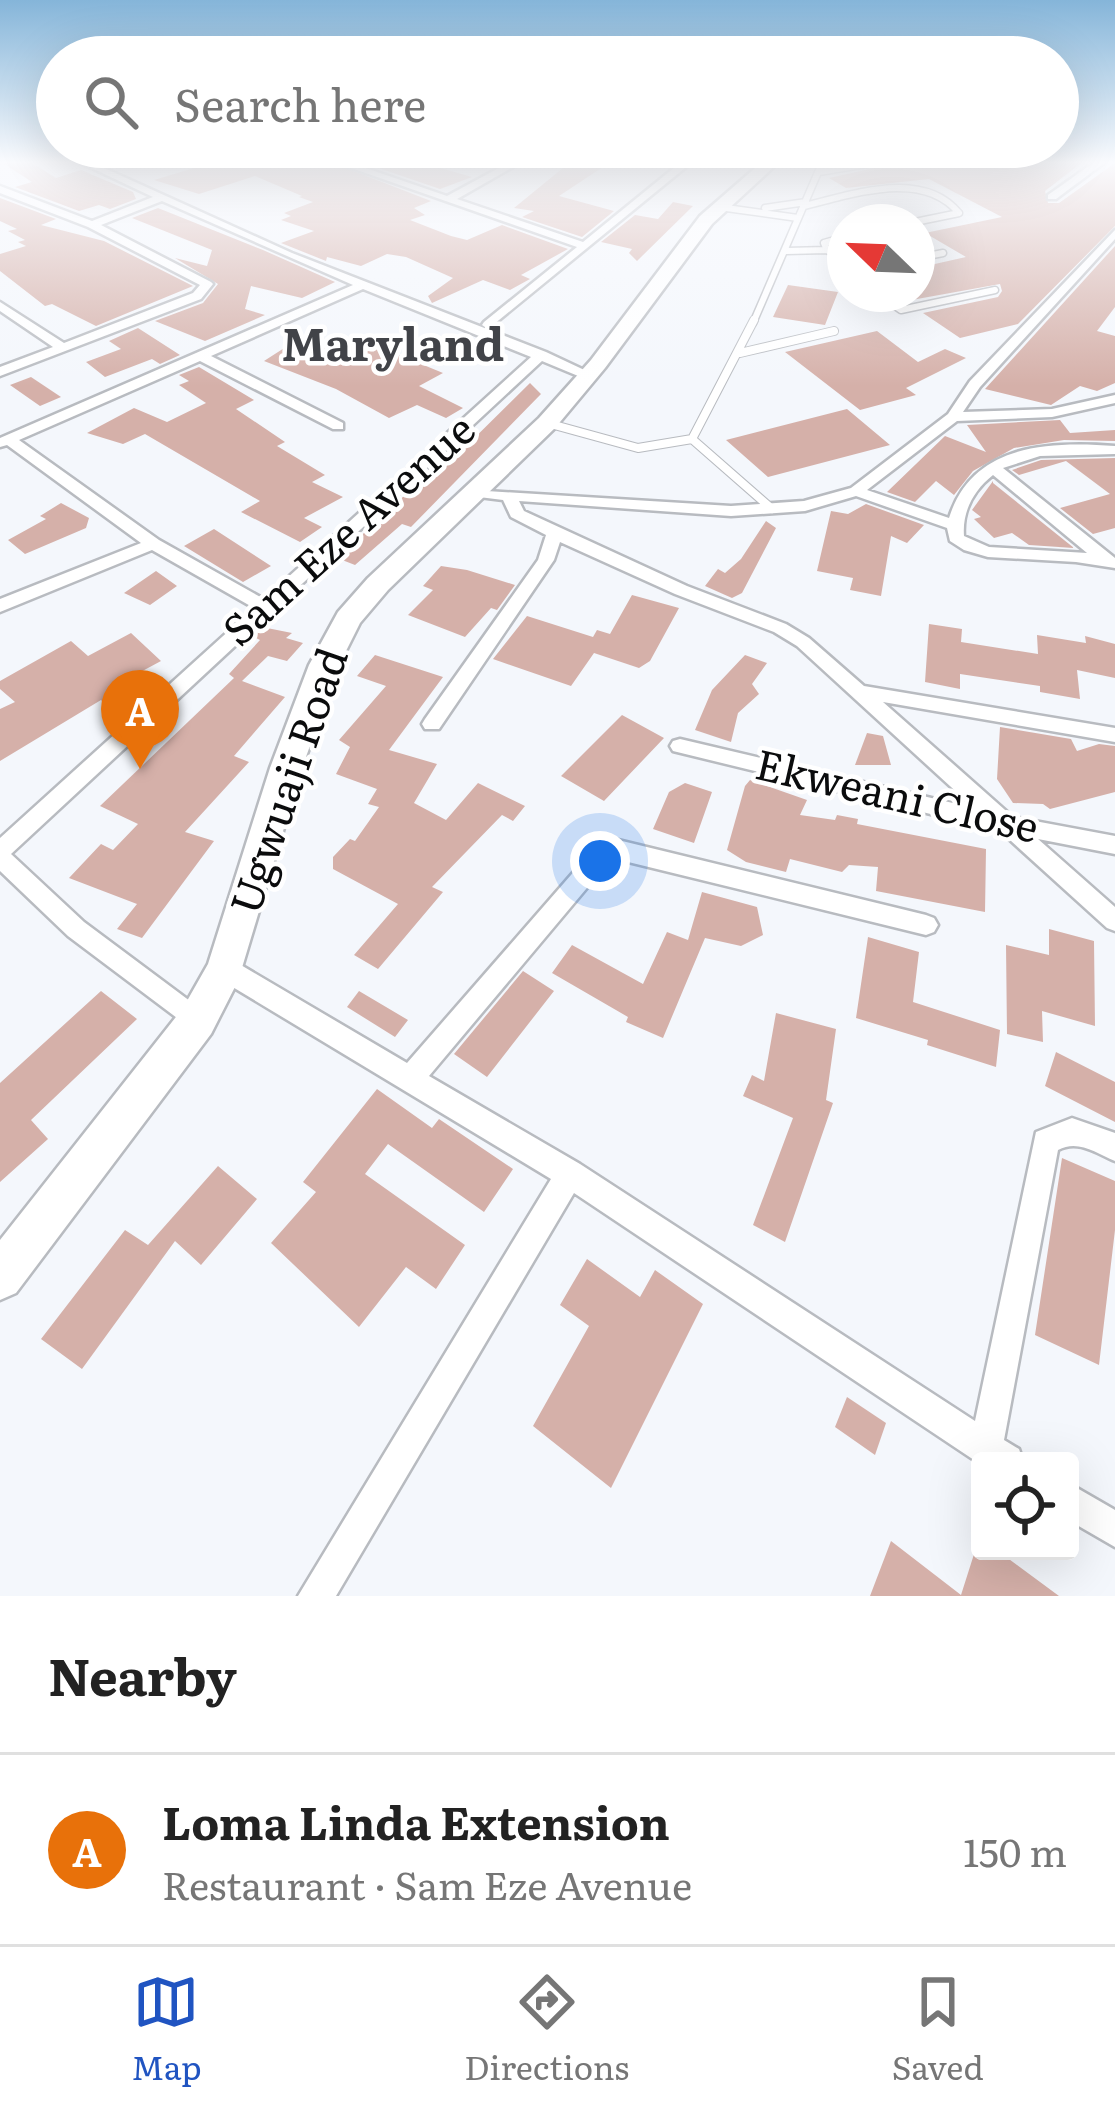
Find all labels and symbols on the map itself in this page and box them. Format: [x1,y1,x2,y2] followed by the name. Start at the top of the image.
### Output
[827,204,935,312] north arrow
[282,308,504,375] district label: Maryland
[207,397,487,658] street label: Sam Eze Avenue
[212,639,361,922] street label: Ugwuaji Road
[101,670,179,769] pin: A
[750,730,1045,856] street label: Ekweani Close
[570,831,630,891] your location

